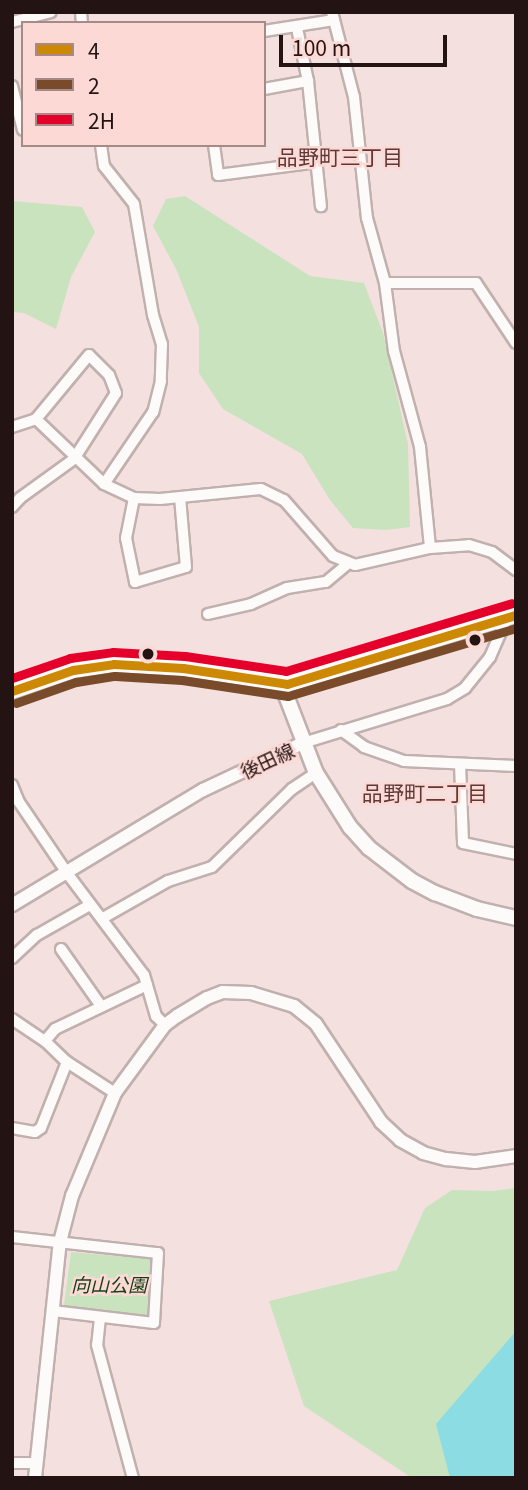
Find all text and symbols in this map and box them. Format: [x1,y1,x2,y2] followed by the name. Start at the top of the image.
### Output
[21,21,266,147] legend
[283,21,451,65] scale bar
[292,32,351,62] text: 100 m
[88,35,100,65] text: 4
[88,70,100,100] text: 2
[88,105,115,135] text: 2H
[277,143,403,169] district label: 品野町三丁目
[468,633,482,647] unlabelled marker
[141,647,155,661] unlabelled marker
[236,738,298,782] street label: 後田線
[362,779,488,805] district label: 品野町二丁目
[71,1273,147,1295] park label: 向山公園

